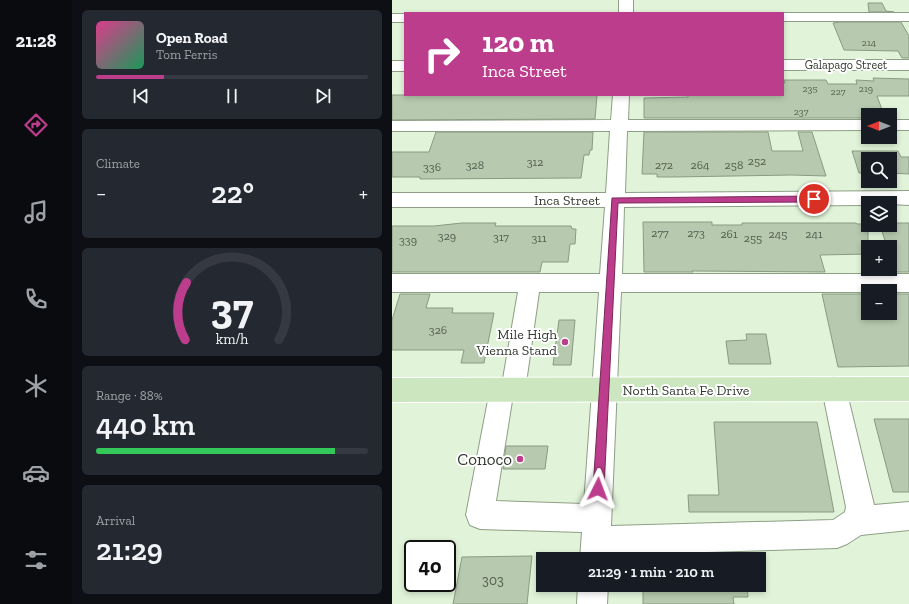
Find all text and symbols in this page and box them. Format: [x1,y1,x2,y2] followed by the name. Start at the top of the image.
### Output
[482,26,554,59] text: 120 m
[416,28,468,80] icon: right
[156,29,228,47] text: Open Road
[16,30,56,52] text: 21:28
[862,37,877,49] house number: 214
[156,47,217,62] text: Tom Ferris
[805,58,888,72] street label: Galapago Street
[482,60,567,82] text: Inca Street
[802,83,818,95] house number: 235
[859,83,873,95] house number: 219
[130,85,152,107] icon: previous
[221,85,243,107] icon: pause
[312,85,334,107] icon: next
[830,86,846,98] house number: 227
[794,106,809,118] house number: 237
[861,108,897,144] north arrow
[861,108,897,320] map controls
[22,111,50,139] icon: directions
[861,152,897,188] button: search
[748,154,766,168] house number: 252
[527,155,543,169] house number: 312
[96,156,140,171] text: Climate
[466,158,484,172] house number: 328
[655,158,673,172] house number: 272
[690,158,710,172] house number: 264
[725,158,743,172] house number: 258
[423,160,441,174] house number: 336
[211,175,254,211] text: 22°
[96,180,106,207] text: −
[359,180,368,207] text: +
[797,182,831,216] pin
[803,188,825,210] icon: arrive
[534,192,601,209] street label: Inca Street
[861,196,897,232] button: layers
[22,198,50,226] icon: music
[651,226,669,240] house number: 277
[687,226,705,240] house number: 273
[720,227,738,241] house number: 261
[769,227,787,241] house number: 245
[805,227,823,241] house number: 241
[438,229,456,243] house number: 329
[493,230,509,244] house number: 317
[531,231,547,245] house number: 311
[744,231,762,245] house number: 255
[399,233,417,247] house number: 339
[861,240,897,276] button: +
[211,284,254,334] text: 37
[861,284,897,320] button: −
[22,285,50,313] icon: phone
[429,323,447,337] house number: 326
[476,326,557,359] place label: Mile High Vienna Stand
[216,331,248,348] text: km/h
[560,337,570,347] marker: Mile High Vienna Stand
[22,372,50,400] icon: climate
[623,382,750,399] street label: North Santa Fe Drive
[96,388,163,403] text: Range · 88%
[96,407,195,443] text: 440 km
[457,449,512,469] place label: Conoco
[515,454,525,464] marker: Conoco
[22,459,50,487] icon: car
[577,468,619,510] position arrow
[96,513,135,528] text: Arrival
[96,532,163,568] text: 21:29
[404,540,456,592] speed limit sign: 40
[22,546,50,574] icon: filters
[588,563,714,581] text: 21:29 · 1 min · 210 m
[482,572,504,589] house number: 303

